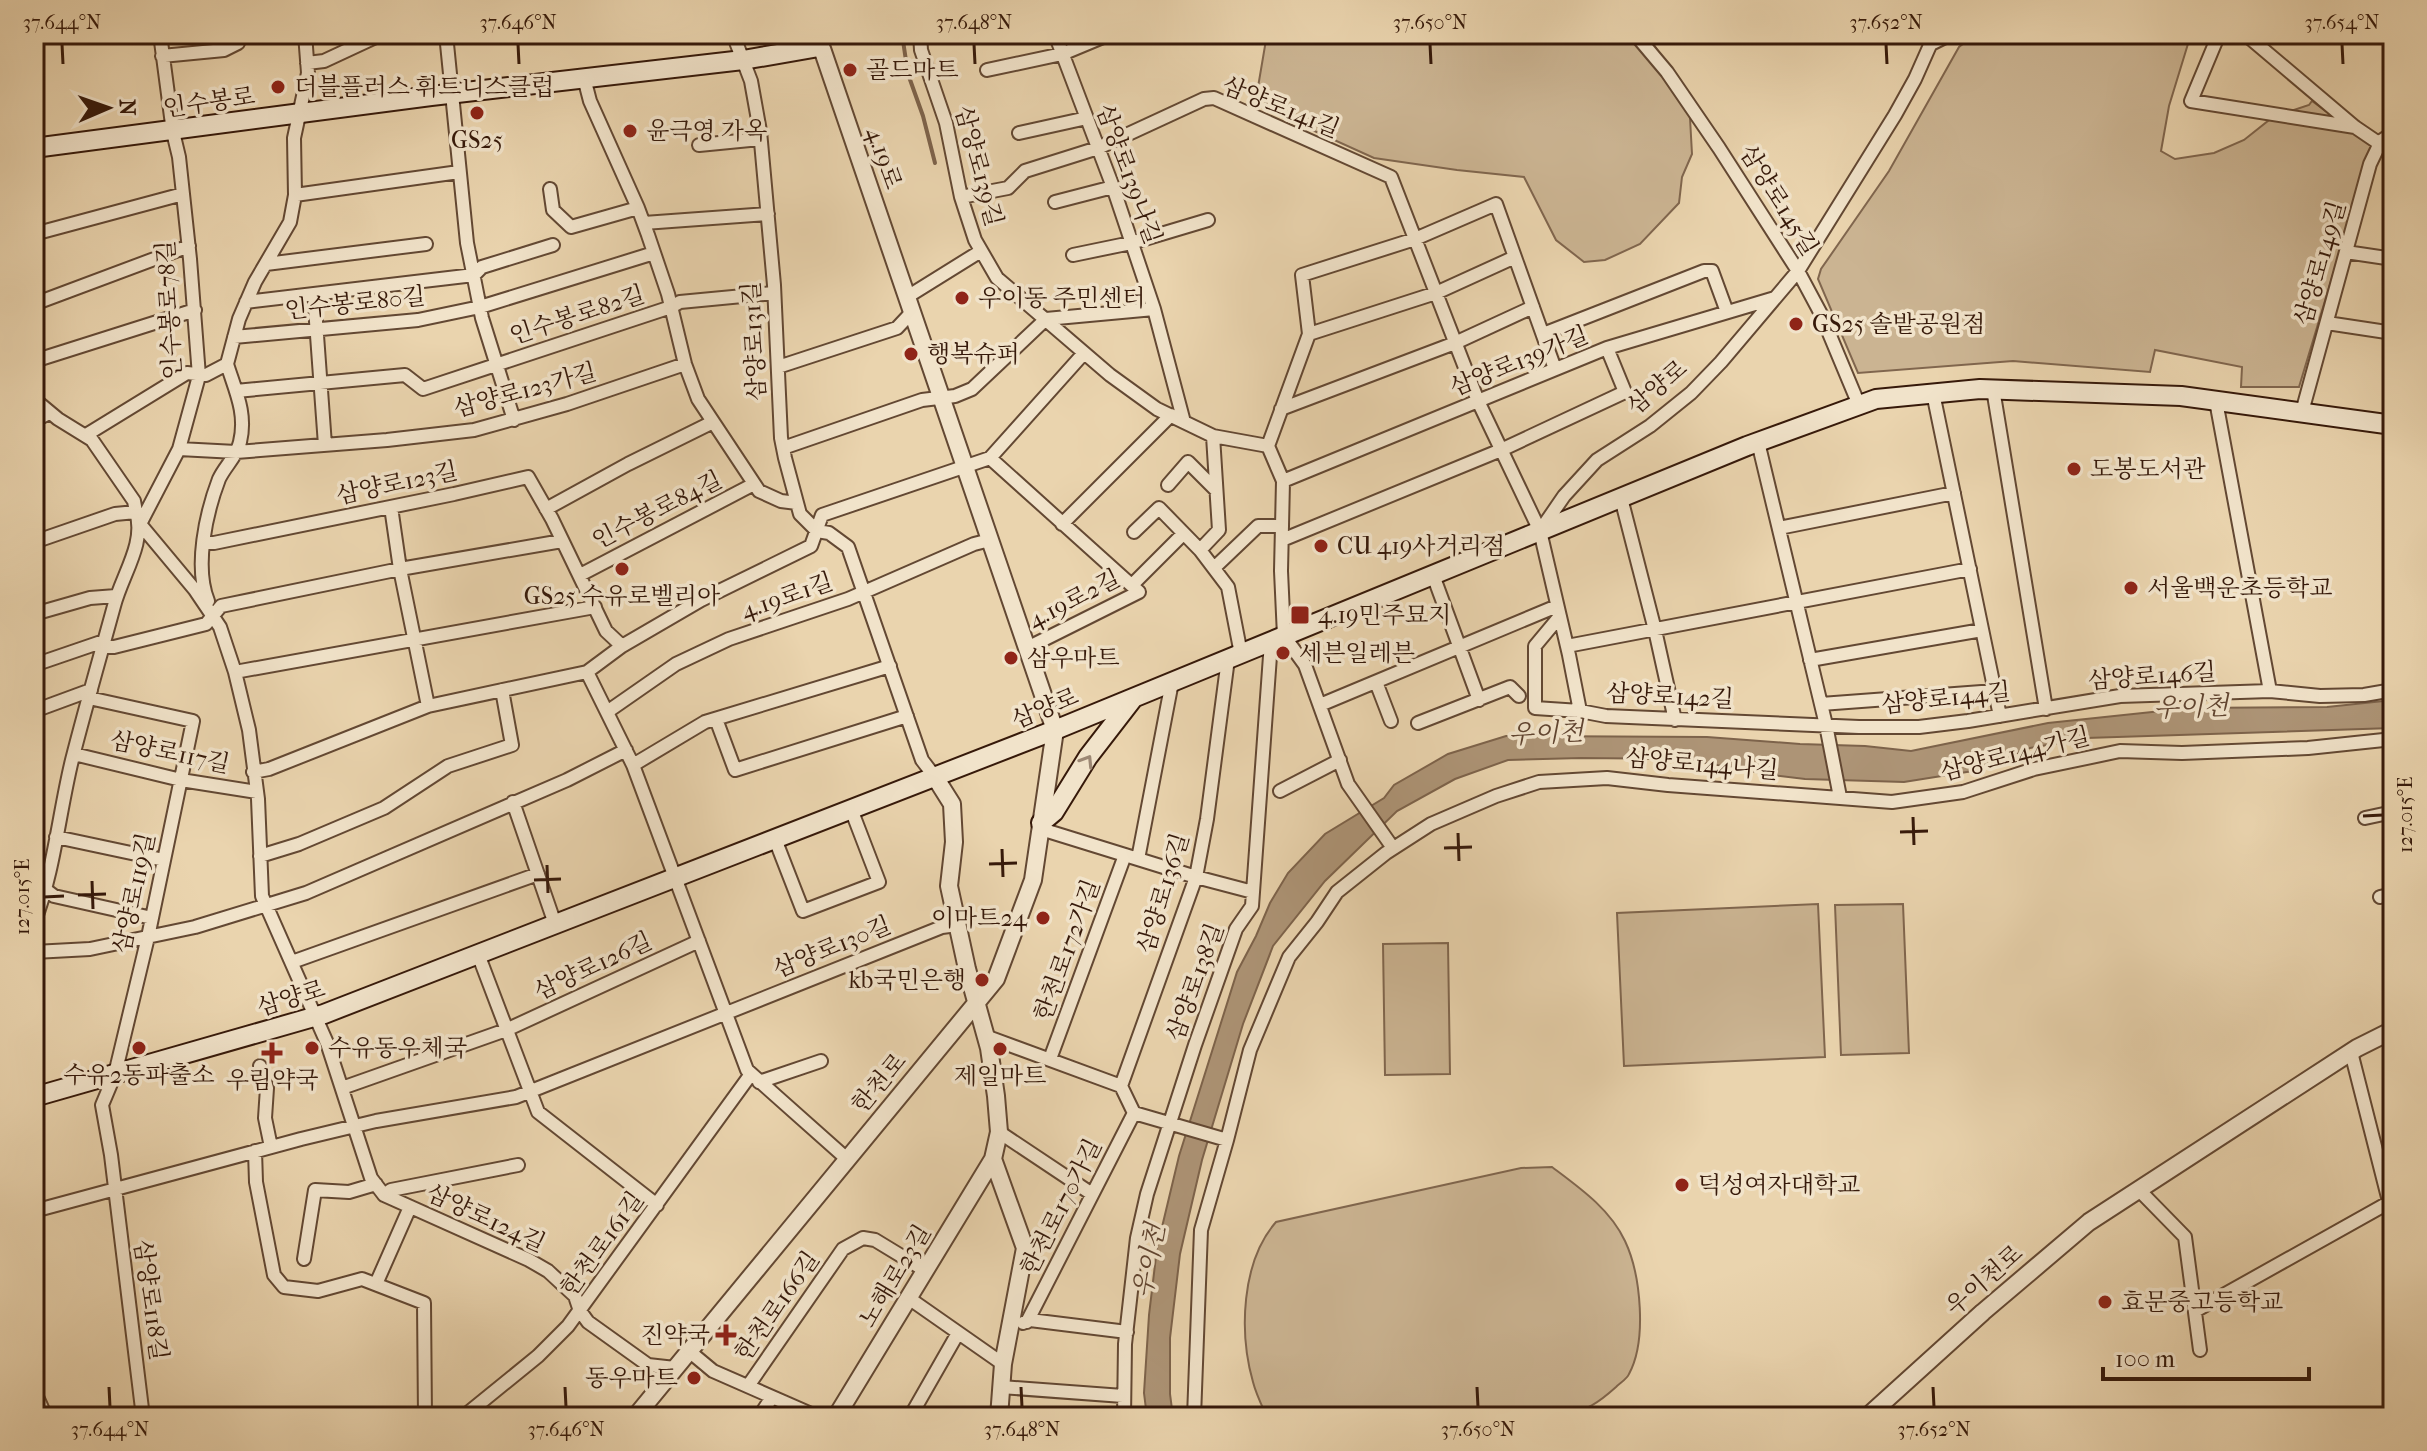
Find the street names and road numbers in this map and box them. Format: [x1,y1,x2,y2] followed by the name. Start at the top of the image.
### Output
[1218,71,1344,143] street label: 삼양로141길
[161,82,257,122] street label: 인수봉로
[1091,100,1167,248] street label: 삼양로139나길
[949,103,1009,229] street label: 삼양로139길
[860,123,908,193] street label: 4.19로
[1734,139,1824,261] street label: 삼양로145길
[2289,198,2351,328] street label: 삼양로149길
[151,240,187,380] street label: 인수봉로78길
[506,280,648,350] street label: 인수봉로82길
[737,280,771,402] street label: 삼양로131길
[283,282,427,324] street label: 인수봉로80길
[1446,321,1592,401] street label: 삼양로139가길
[1621,354,1693,420] street label: 삼양로
[451,357,599,423] street label: 삼양로123가길
[334,456,460,510] street label: 삼양로123길
[587,465,727,555] street label: 인수봉로84길
[1023,564,1125,634] street label: 4.19로2길
[737,567,837,625] street label: 4.19로1길
[2087,658,2217,694] street label: 삼양로146길
[1880,677,2012,719] street label: 삼양로144길
[1605,679,1735,713] street label: 삼양로142길
[1008,682,1082,734] street label: 삼양로
[1937,722,2093,786] street label: 삼양로144가길
[108,726,232,778] street label: 삼양로117길
[1625,743,1779,785] street label: 삼양로144나길
[108,830,160,956] street label: 삼양로119길
[1131,830,1195,956] street label: 삼양로136길
[1028,876,1106,1024] street label: 한천로172가길
[769,911,895,983] street label: 삼양로130길
[1161,919,1229,1045] street label: 삼양로138길
[530,927,656,1005] street label: 삼양로126길
[254,974,328,1022] street label: 삼양로
[846,1047,912,1119] street label: 한천로
[1015,1134,1107,1280] street label: 한천로170가길
[422,1178,550,1258] street label: 삼양로124길
[555,1186,649,1302] street label: 한천로161길
[853,1220,937,1332] street label: 노해로23길
[129,1238,173,1362] street label: 삼양로118길
[1940,1239,2028,1321] street label: 우이천로
[729,1246,825,1366] street label: 한천로166길

